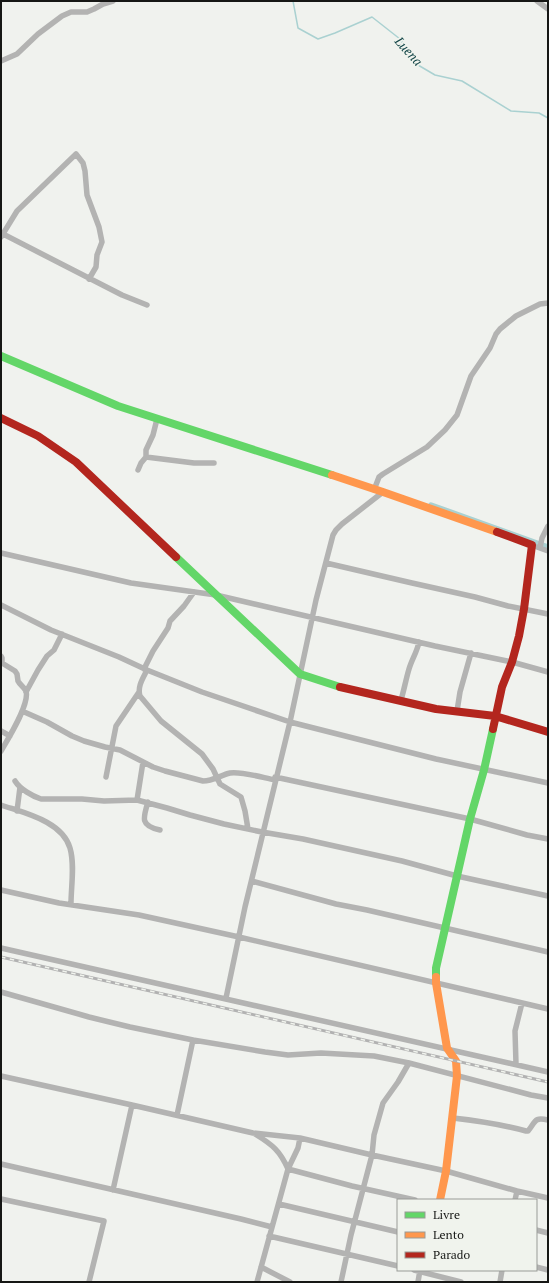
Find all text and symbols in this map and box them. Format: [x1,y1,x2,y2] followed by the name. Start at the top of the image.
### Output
[390,32,427,70] water label: Luena
[397,1199,537,1271] legend
[433,1207,460,1222] text: Livre
[433,1227,464,1242] text: Lento
[433,1247,471,1262] text: Parado

